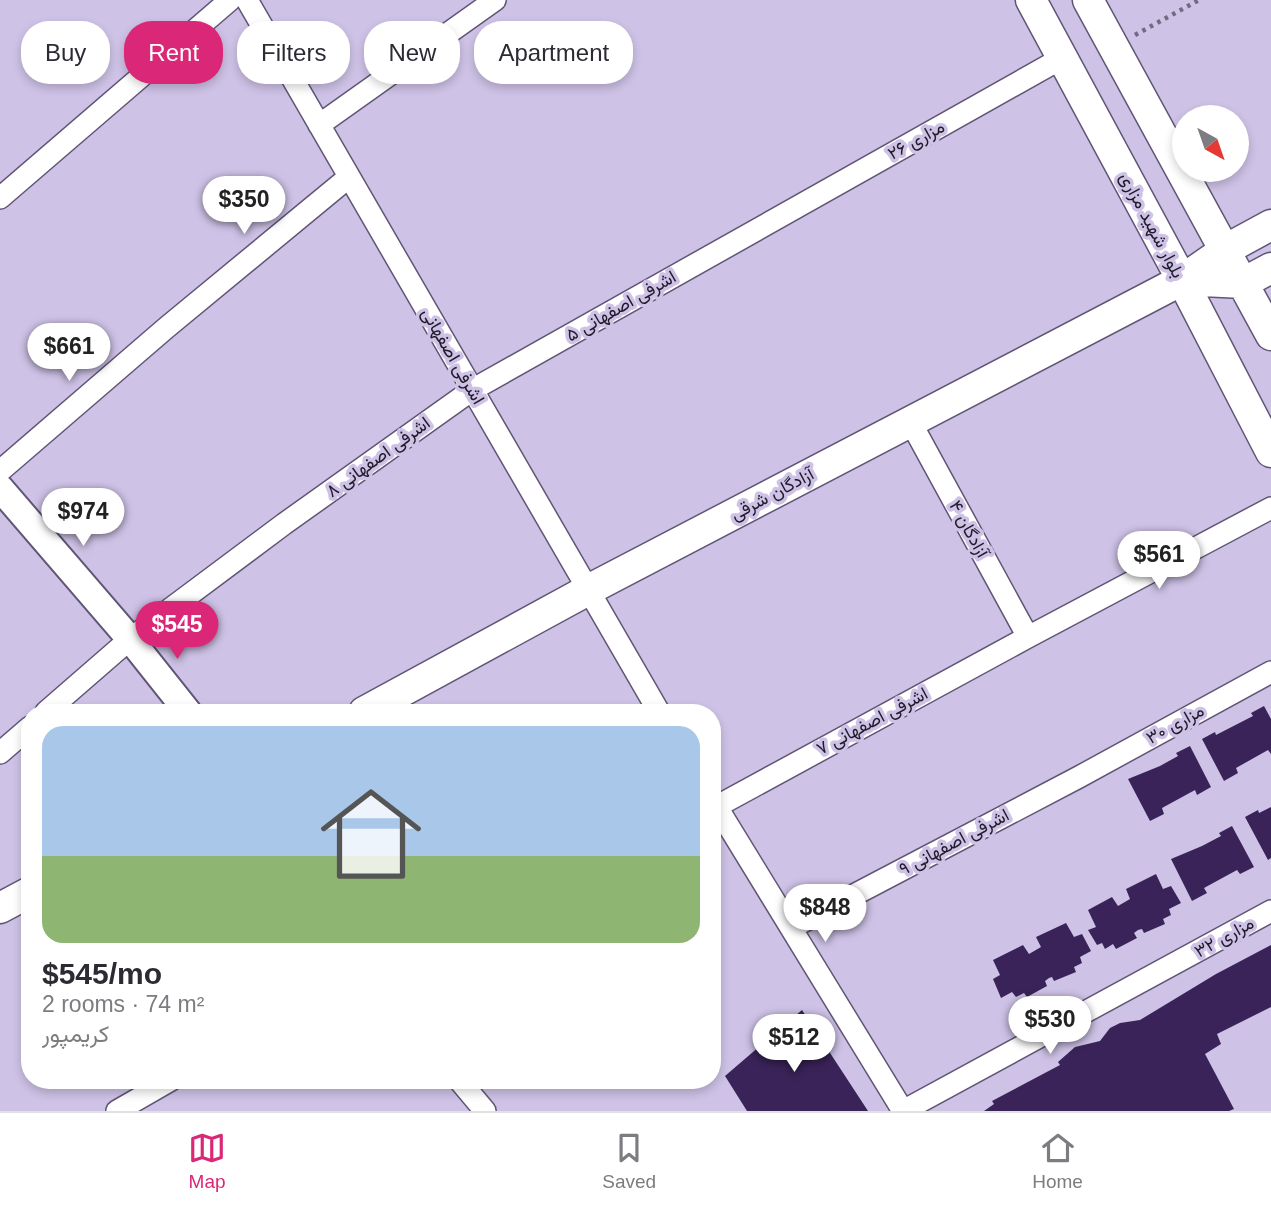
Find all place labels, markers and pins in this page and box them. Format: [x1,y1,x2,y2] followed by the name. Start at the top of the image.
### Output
[203,176,285,236] pin: $350
[28,324,110,383] pin: $661
[42,489,124,548] pin: $974
[1118,532,1200,591] pin: $561
[136,602,218,661] pin: $545
[784,884,866,944] pin: $848
[1009,996,1091,1056] pin: $530
[753,1014,835,1074] pin: $512

